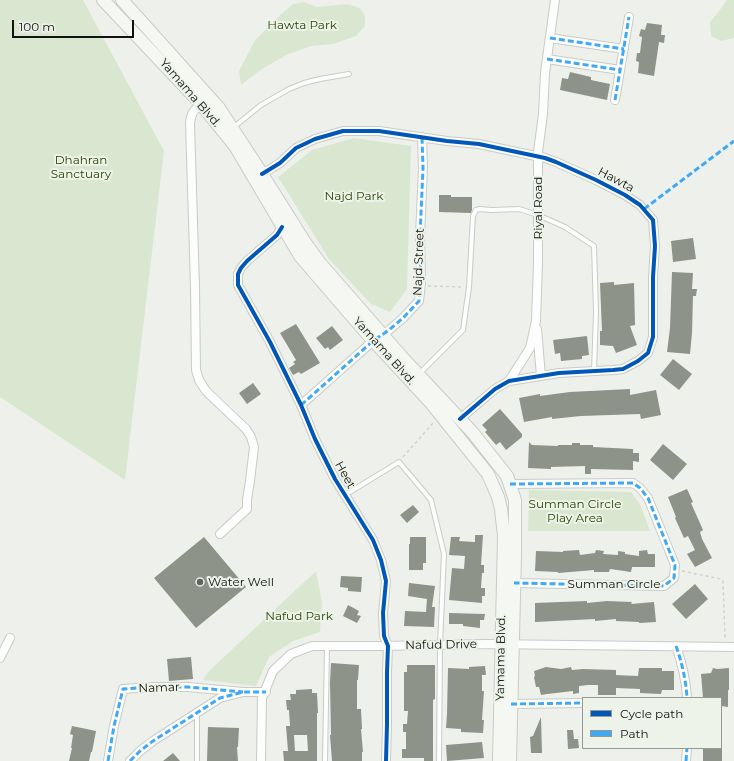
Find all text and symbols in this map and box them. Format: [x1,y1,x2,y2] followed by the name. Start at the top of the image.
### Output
[14,12,136,38] scale bar
[267,18,337,32] park label: Hawta Park
[19,19,55,34] text: 100 m
[156,56,224,130] street label: Yamama Blvd.
[51,153,111,181] park label: Dhahran Sanctuary
[595,164,637,196] street label: Hawta
[531,177,545,239] street label: Riyal Road
[325,189,383,203] park label: Najd Park
[411,228,427,296] street label: Najd Street
[350,314,418,388] street label: Yamama Blvd.
[332,459,358,491] street label: Heet
[529,497,621,525] park label: Summan Circle Play Area
[208,575,274,589] place label: Water Well
[195,577,205,587] marker: Water Well
[568,577,660,591] street label: Summan Circle
[265,609,333,623] park label: Nafud Park
[493,615,509,701] street label: Yamama Blvd.
[405,637,477,653] street label: Nafud Drive
[138,680,180,696] street label: Namar
[582,697,722,749] legend
[620,706,683,721] text: Cycle path
[620,726,649,741] text: Path

